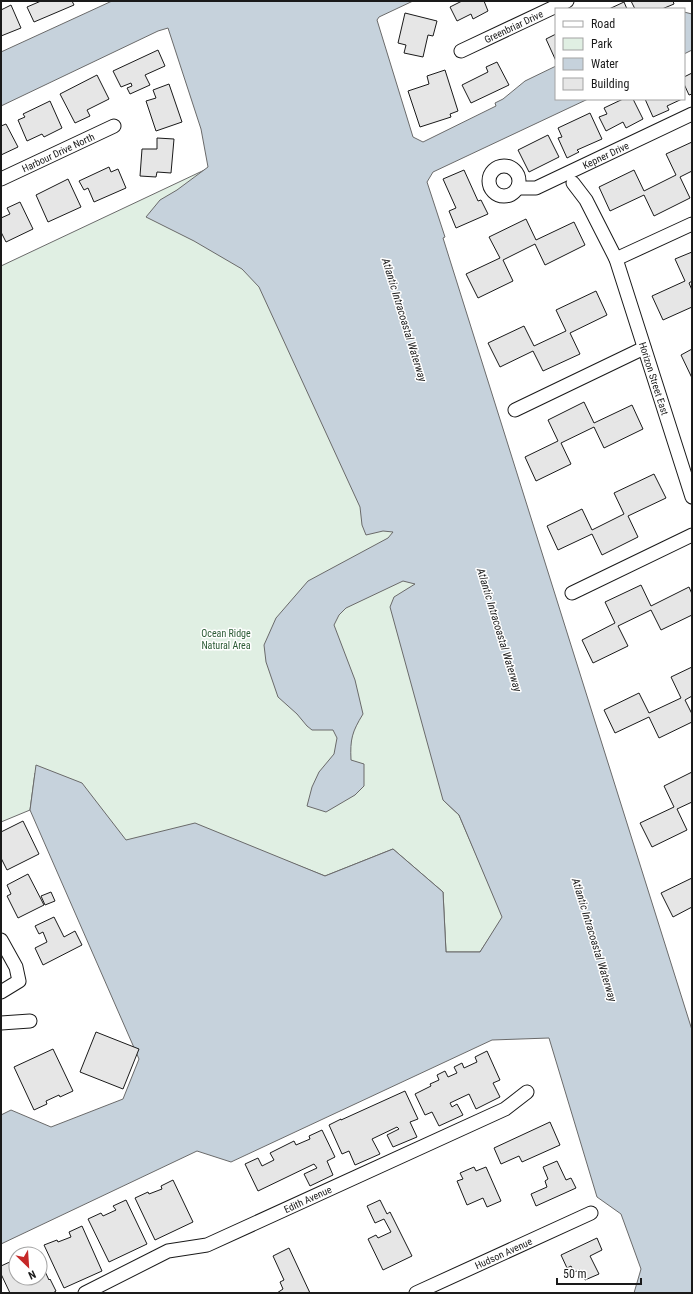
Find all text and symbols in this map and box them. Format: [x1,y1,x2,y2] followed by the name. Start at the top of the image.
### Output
[482,8,545,45] street label: Greenbriar Drive
[555,8,685,100] legend
[591,17,615,31] text: Road
[591,37,613,51] text: Park
[591,57,619,71] text: Water
[591,77,629,91] text: Building
[20,130,96,174] street label: Harbour Drive North
[581,139,631,171] street label: Kepner Drive
[379,256,429,384] water label: Atlantic Intracoastal Waterway
[637,341,671,416] street label: Horizon Street East
[474,566,524,694] water label: Atlantic Intracoastal Waterway
[201,628,251,651] park label: Ocean Ridge Natural Area
[569,876,619,1004] water label: Atlantic Intracoastal Waterway
[282,1183,333,1215] street label: Edith Avenue
[473,1235,534,1271] street label: Hudson Avenue
[8,1246,48,1286] north arrow
[557,1260,641,1286] scale bar
[26,1267,38,1282] text: N
[563,1267,587,1281] text: 50 m

